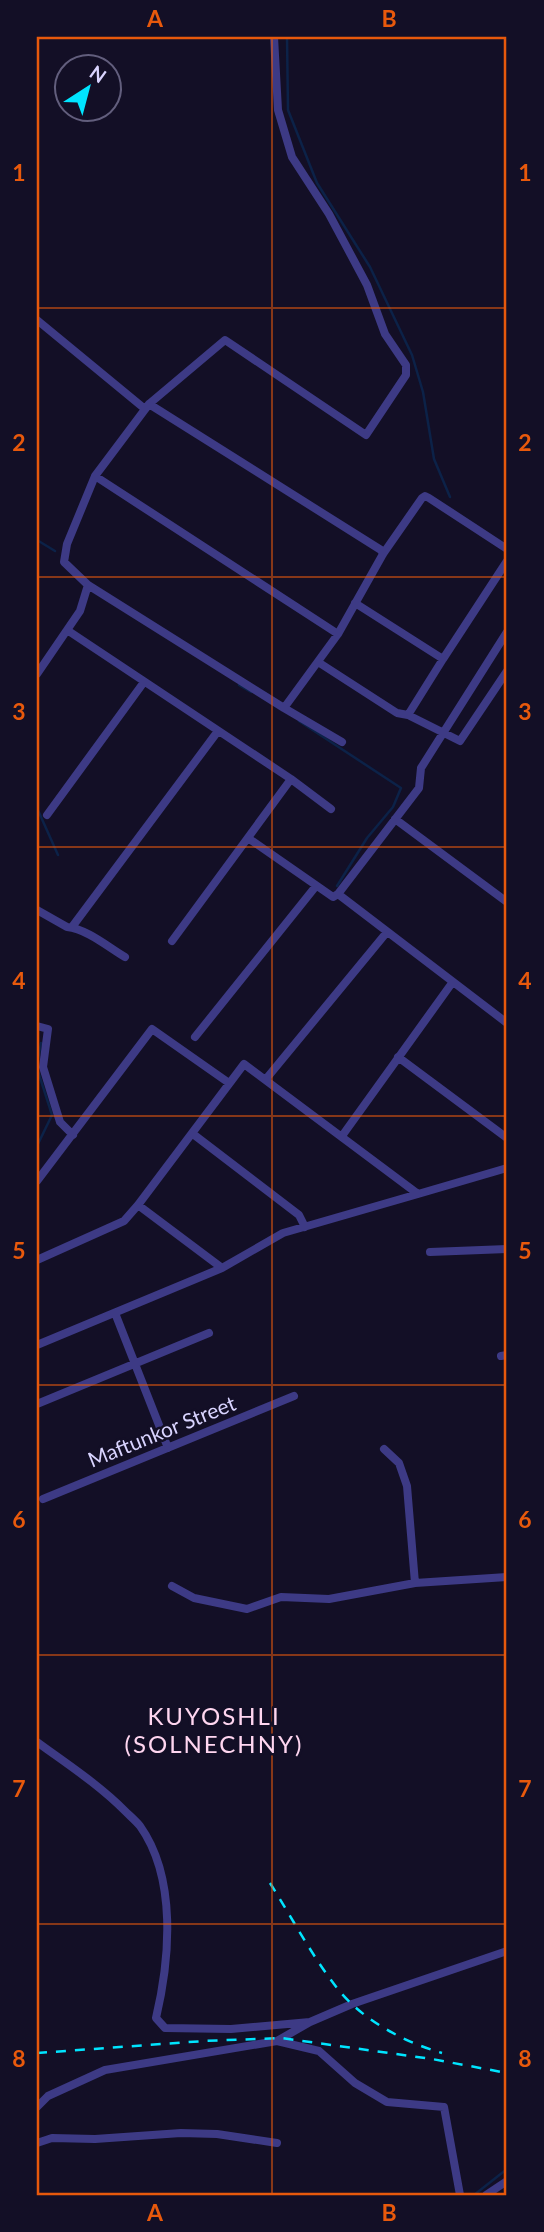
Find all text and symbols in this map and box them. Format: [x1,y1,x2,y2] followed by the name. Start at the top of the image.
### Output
[146,4,164,32] text: A
[381,4,397,32] text: B
[52,52,122,122] north arrow
[86,60,111,87] text: N
[12,158,26,186] text: 1
[518,158,532,186] text: 1
[12,428,26,456] text: 2
[518,428,532,456] text: 2
[12,697,26,725] text: 3
[518,697,532,725] text: 3
[12,966,26,994] text: 4
[518,966,532,994] text: 4
[12,1236,26,1264] text: 5
[518,1236,532,1264] text: 5
[84,1389,239,1472] street label: Maftunkor Street
[12,1505,26,1533] text: 6
[518,1505,532,1533] text: 6
[125,1701,304,1758] district label: KUYOSHLI (SOLNECHNY)
[12,1774,26,1802] text: 7
[518,1774,532,1802] text: 7
[12,2044,26,2072] text: 8
[518,2044,532,2072] text: 8
[146,2198,164,2226] text: A
[381,2198,397,2226] text: B

